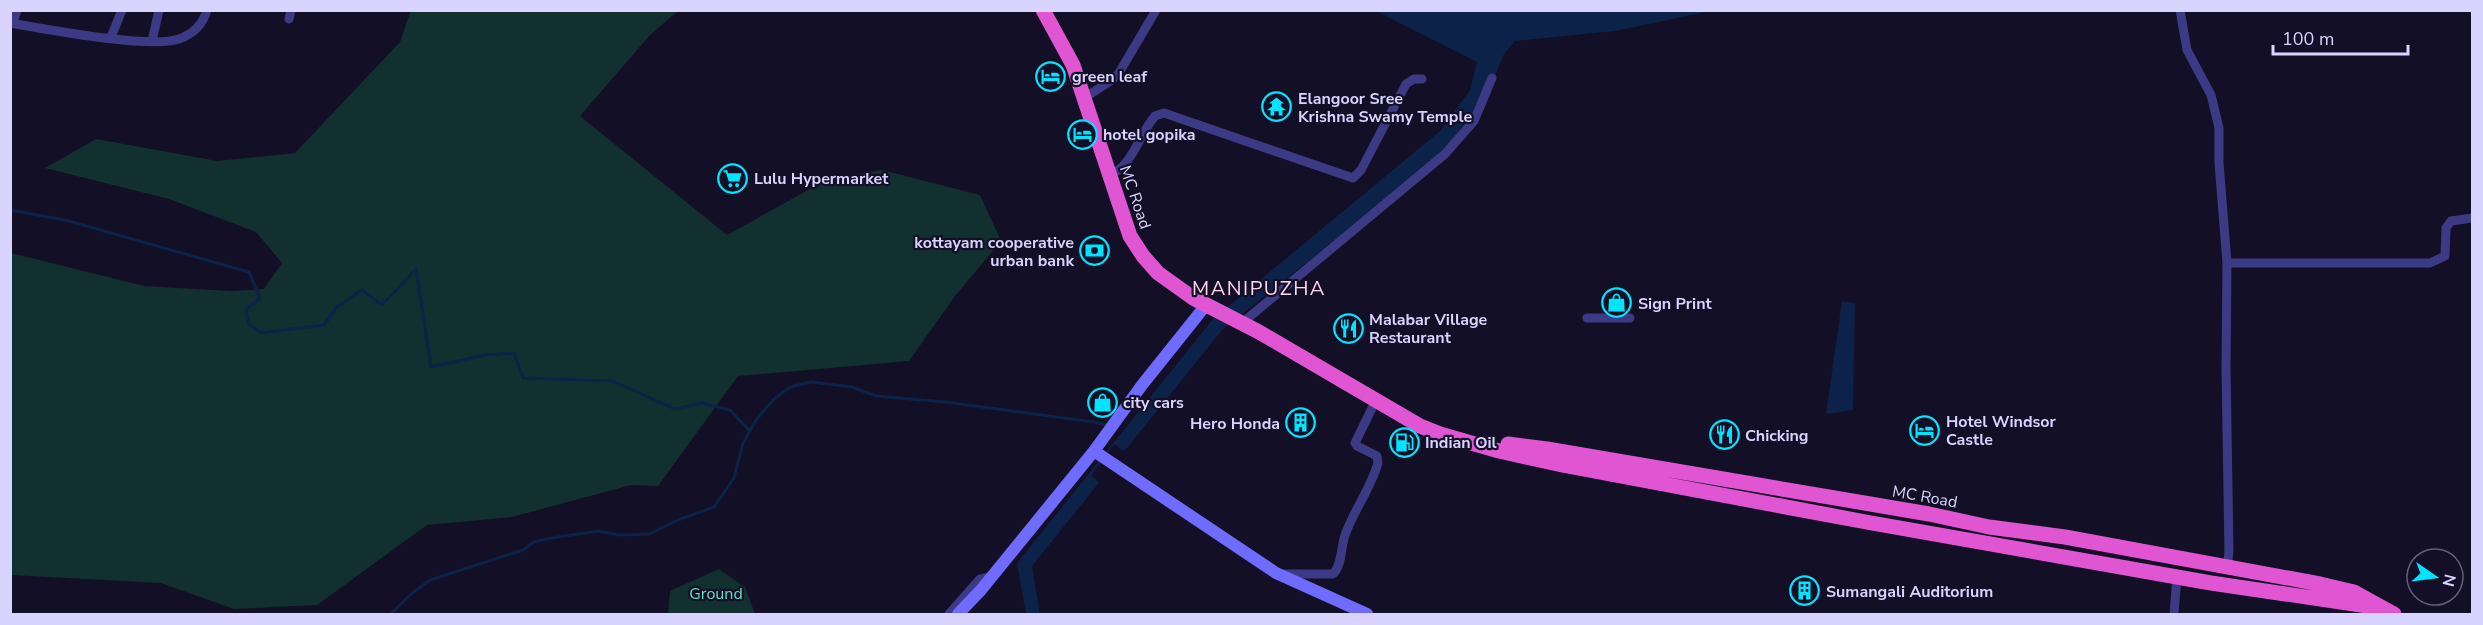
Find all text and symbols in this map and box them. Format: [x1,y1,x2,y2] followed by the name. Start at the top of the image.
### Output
[2273,18,2408,56] scale bar
[2282,27,2334,51] text: 100 m
[1035,60,1067,92] hotel icon: green leaf
[1072,66,1148,88] place label: green leaf
[1298,88,1472,128] place label: Elangoor Sree Krishna Swamy Temple
[1261,91,1293,123] temple icon: Elangoor Sree Krishna Swamy Temple
[1066,118,1098,150] hotel icon: hotel gopika
[1103,124,1195,146] place label: hotel gopika
[717,162,749,194] supermarket icon: Lulu Hypermarket
[1114,163,1156,232] street label: MC Road
[754,168,889,190] place label: Lulu Hypermarket
[914,232,1074,272] place label: kottayam cooperative urban bank
[1079,235,1111,267] bank icon: kottayam cooperative urban bank
[1192,275,1326,302] district label: MANIPUZHA
[1601,287,1633,319] shop icon: Sign Print
[1638,293,1713,315] place label: Sign Print
[1369,309,1488,349] place label: Malabar Village Restaurant
[1332,312,1364,344] restaurant icon: Malabar Village Restaurant
[1086,386,1118,418] shop icon: city cars
[1123,392,1184,414] place label: city cars
[1285,407,1317,439] building icon: Hero Honda
[1946,411,2057,451] place label: Hotel Windsor Castle
[1190,413,1280,435] place label: Hero Honda
[1909,414,1941,446] hotel icon: Hotel Windsor Castle
[1708,419,1740,451] restaurant icon: Chicking
[1745,425,1809,447] place label: Chicking
[1388,426,1420,458] fuel station icon: Indian Oil
[1425,432,1497,454] place label: Indian Oil
[1891,480,1959,514] street label: MC Road
[2405,547,2465,607] north arrow
[2436,572,2461,589] text: N
[1789,575,1821,607] building icon: Sumangali Auditorium
[1826,581,1993,603] place label: Sumangali Auditorium
[689,583,743,605] park label: Ground

